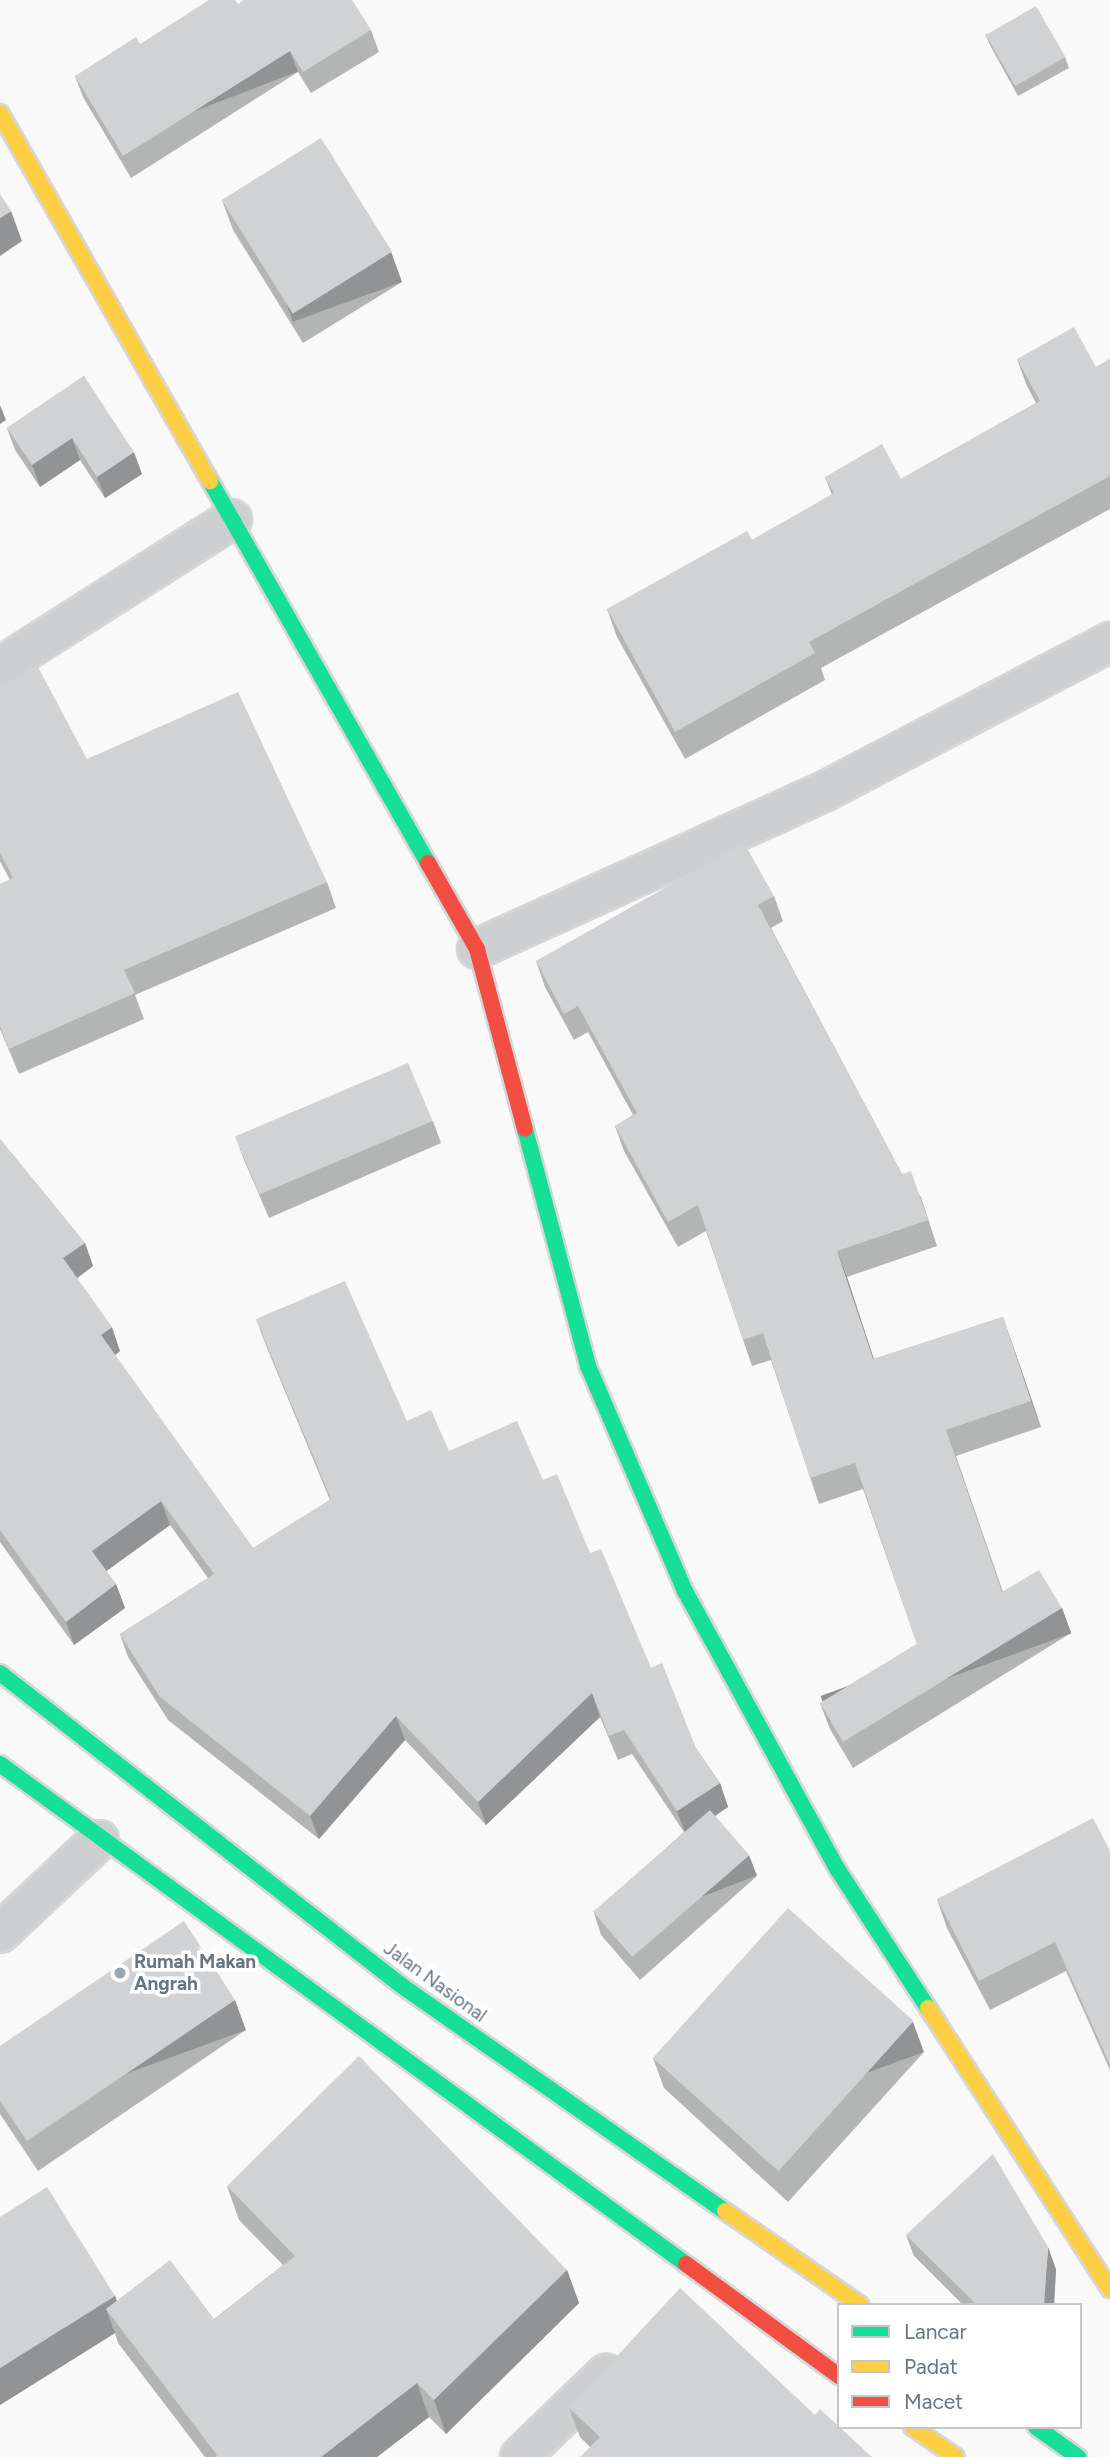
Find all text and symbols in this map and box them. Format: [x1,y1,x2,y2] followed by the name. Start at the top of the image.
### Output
[379,1937,491,2027] street label: Jalan Nasional
[134,1951,256,1995] place label: Rumah Makan Angrah
[112,1965,128,1981] marker: Rumah Makan Angrah
[837,2303,1082,2429] legend
[904,2319,967,2344] text: Lancar
[904,2354,958,2379] text: Padat
[904,2389,963,2414] text: Macet

